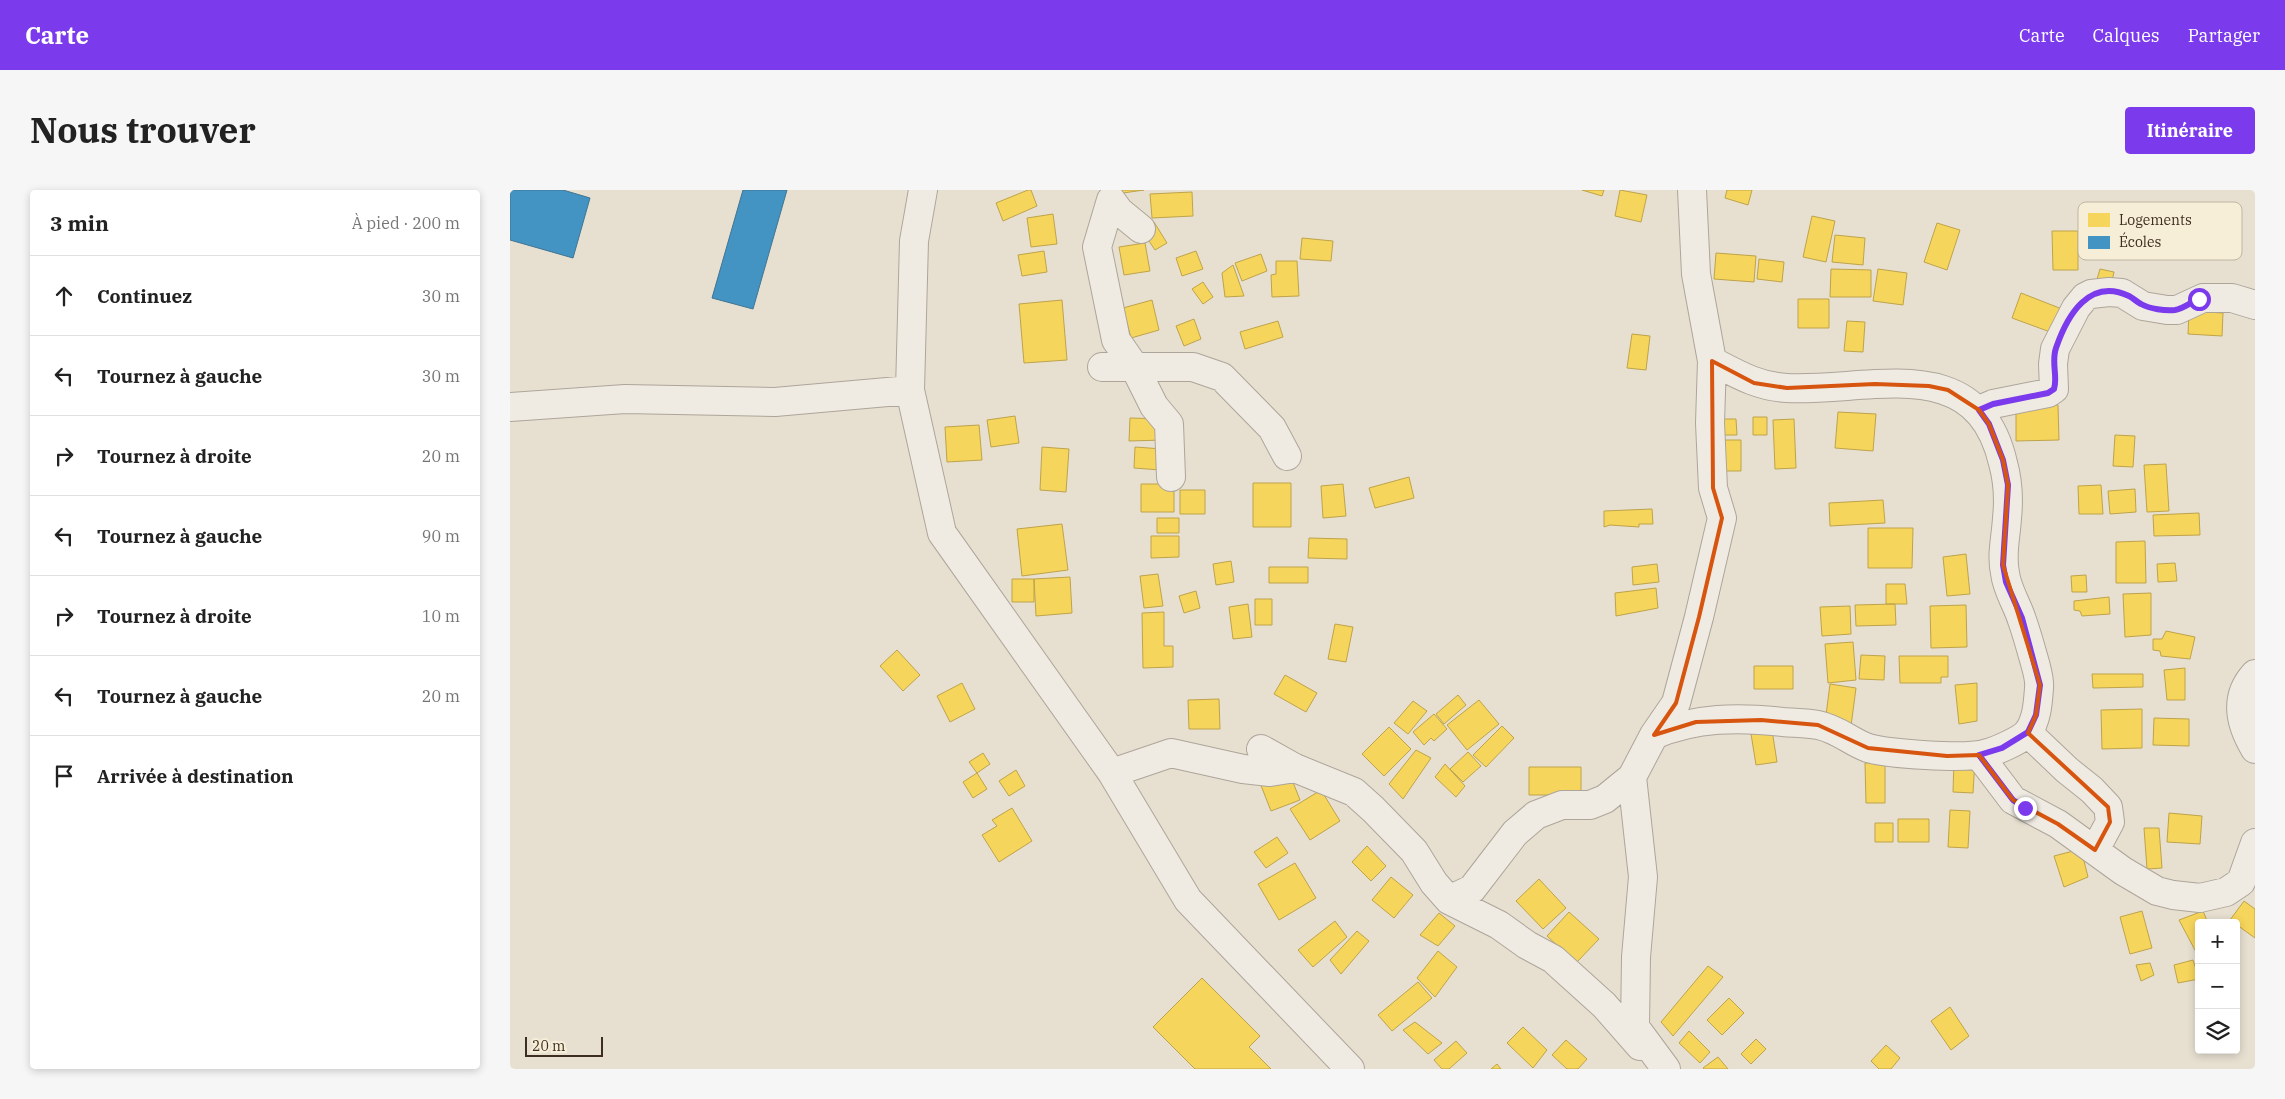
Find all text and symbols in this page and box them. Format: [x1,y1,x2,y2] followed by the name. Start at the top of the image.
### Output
[25,19,89,51] text: Carte
[2019,24,2065,47] text: Carte
[2093,24,2160,47] text: Calques
[2188,24,2260,47] text: Partager
[30,107,256,153] text: Nous trouver
[2125,107,2255,154] button: Itinéraire
[2078,202,2242,260] legend
[50,209,109,237] text: 3 min
[2119,211,2192,229] text: Logements
[352,213,460,233] text: À pied · 200 m
[2119,232,2162,251] text: Écoles
[50,282,78,310] icon: ahead
[97,284,192,308] text: Continuez
[422,286,460,306] text: 30 m
[2188,288,2211,311] route start
[50,362,78,390] icon: left
[97,364,262,388] text: Tournez à gauche
[422,366,460,386] text: 30 m
[50,442,78,470] icon: right
[97,444,252,468] text: Tournez à droite
[422,446,460,466] text: 20 m
[50,522,78,550] icon: left
[97,524,262,548] text: Tournez à gauche
[422,526,460,546] text: 90 m
[50,602,78,630] icon: right
[97,604,252,628] text: Tournez à droite
[422,606,460,626] text: 10 m
[50,682,78,710] icon: left
[97,684,262,708] text: Tournez à gauche
[422,686,460,706] text: 20 m
[50,762,78,790] icon: arrive
[97,764,294,788] text: Arrivée à destination
[2014,797,2037,820] route end
[2195,919,2240,1054] map controls
[2195,919,2240,964] button: +
[2195,964,2240,1009] button: −
[2195,1009,2240,1054] button: layers
[525,1034,602,1057] scale bar
[532,1037,565,1055] text: 20 m

